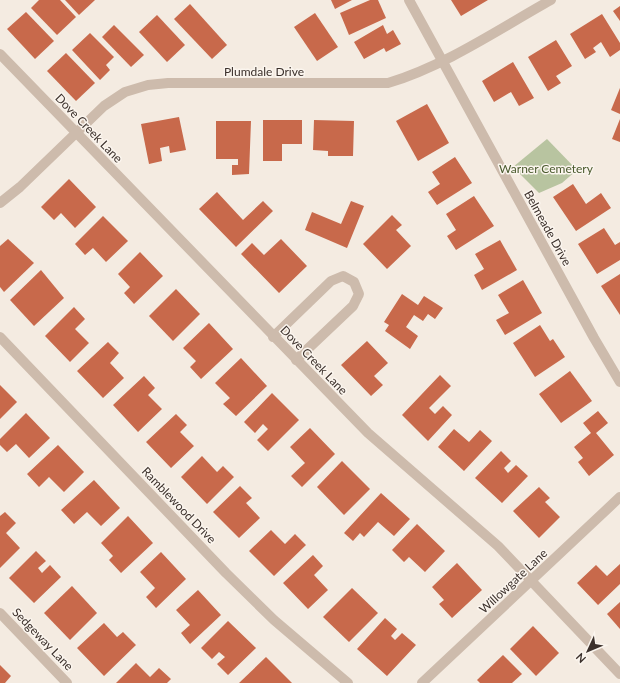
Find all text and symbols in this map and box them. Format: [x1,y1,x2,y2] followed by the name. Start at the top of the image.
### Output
[224,64,304,79] street label: Plumdale Drive
[52,90,126,166] street label: Dove Creek Lane
[499,161,594,176] park label: Warner Cemetery
[521,188,575,268] street label: Belmeade Drive
[277,322,351,398] street label: Dove Creek Lane
[139,464,219,546] street label: Ramblewood Drive
[476,546,550,616] street label: Willowgate Lane
[9,605,77,673] street label: Sedgeway Lane
[568,631,608,671] north arrow
[573,651,588,666] text: N

